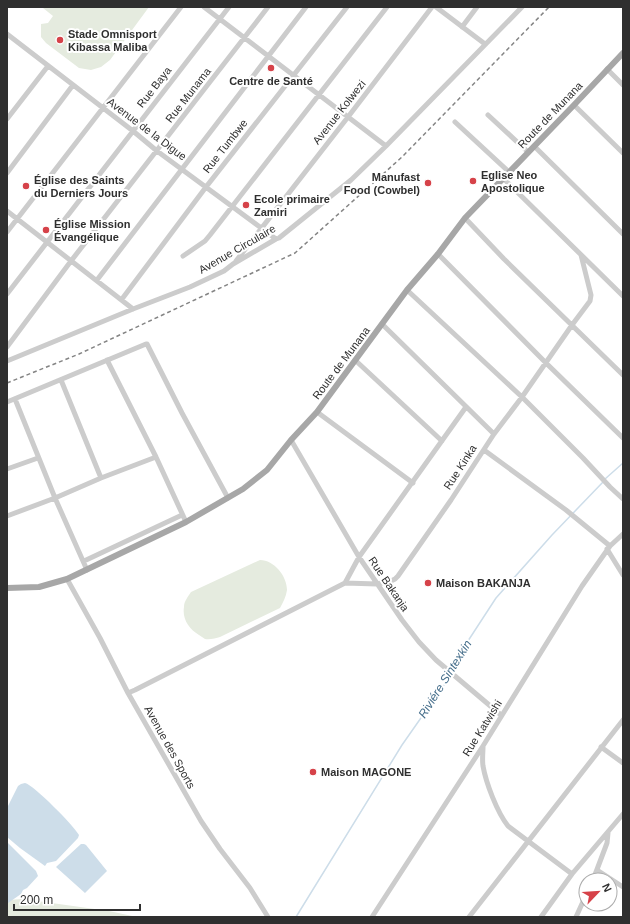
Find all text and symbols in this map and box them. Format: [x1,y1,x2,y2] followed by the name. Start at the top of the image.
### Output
[68,28,157,53] place label: Stade Omnisport Kibassa Maliba
[55,35,65,45] marker: Stade Omnisport Kibassa Maliba
[266,63,276,73] marker: Centre de Santé
[134,64,174,110] street label: Rue Baya
[163,65,214,125] street label: Rue Munama
[229,75,313,87] place label: Centre de Santé
[310,78,368,146] street label: Avenue Kolwezi
[515,79,585,151] street label: Route de Munana
[105,95,189,163] street label: Avenue de la Digue
[200,117,250,175] street label: Rue Tumbwe
[481,169,545,194] place label: Eglise Neo Apostolique
[344,171,420,196] place label: Manufast Food (Cowbel)
[34,174,128,199] place label: Église des Saints du Derniers Jours
[468,176,478,186] marker: Eglise Neo Apostolique
[423,178,433,188] marker: Manufast Food (Cowbel)
[21,181,31,191] marker: Église des Saints du Derniers Jours
[254,193,330,218] place label: Ecole primaire Zamiri
[241,200,251,210] marker: Ecole primaire Zamiri
[54,218,131,243] place label: Église Mission Évangélique
[196,222,278,276] street label: Avenue Circulaire
[41,225,51,235] marker: Église Mission Évangélique
[310,324,373,402] street label: Route de Munana
[441,442,479,492] street label: Rue Kinka
[366,555,412,614] street label: Rue Bakanja
[436,577,531,589] place label: Maison BAKANJA
[423,578,433,588] marker: Maison BAKANJA
[415,637,475,721] water label: Riviére Sintexkin
[460,698,504,758] street label: Rue Katwishi
[142,704,198,791] street label: Avenue des Sports
[321,766,411,778] place label: Maison MAGONE
[308,767,318,777] marker: Maison MAGONE
[578,872,618,912] north arrow
[600,882,614,894] text: N
[14,886,140,912] scale bar
[20,893,53,907] text: 200 m

